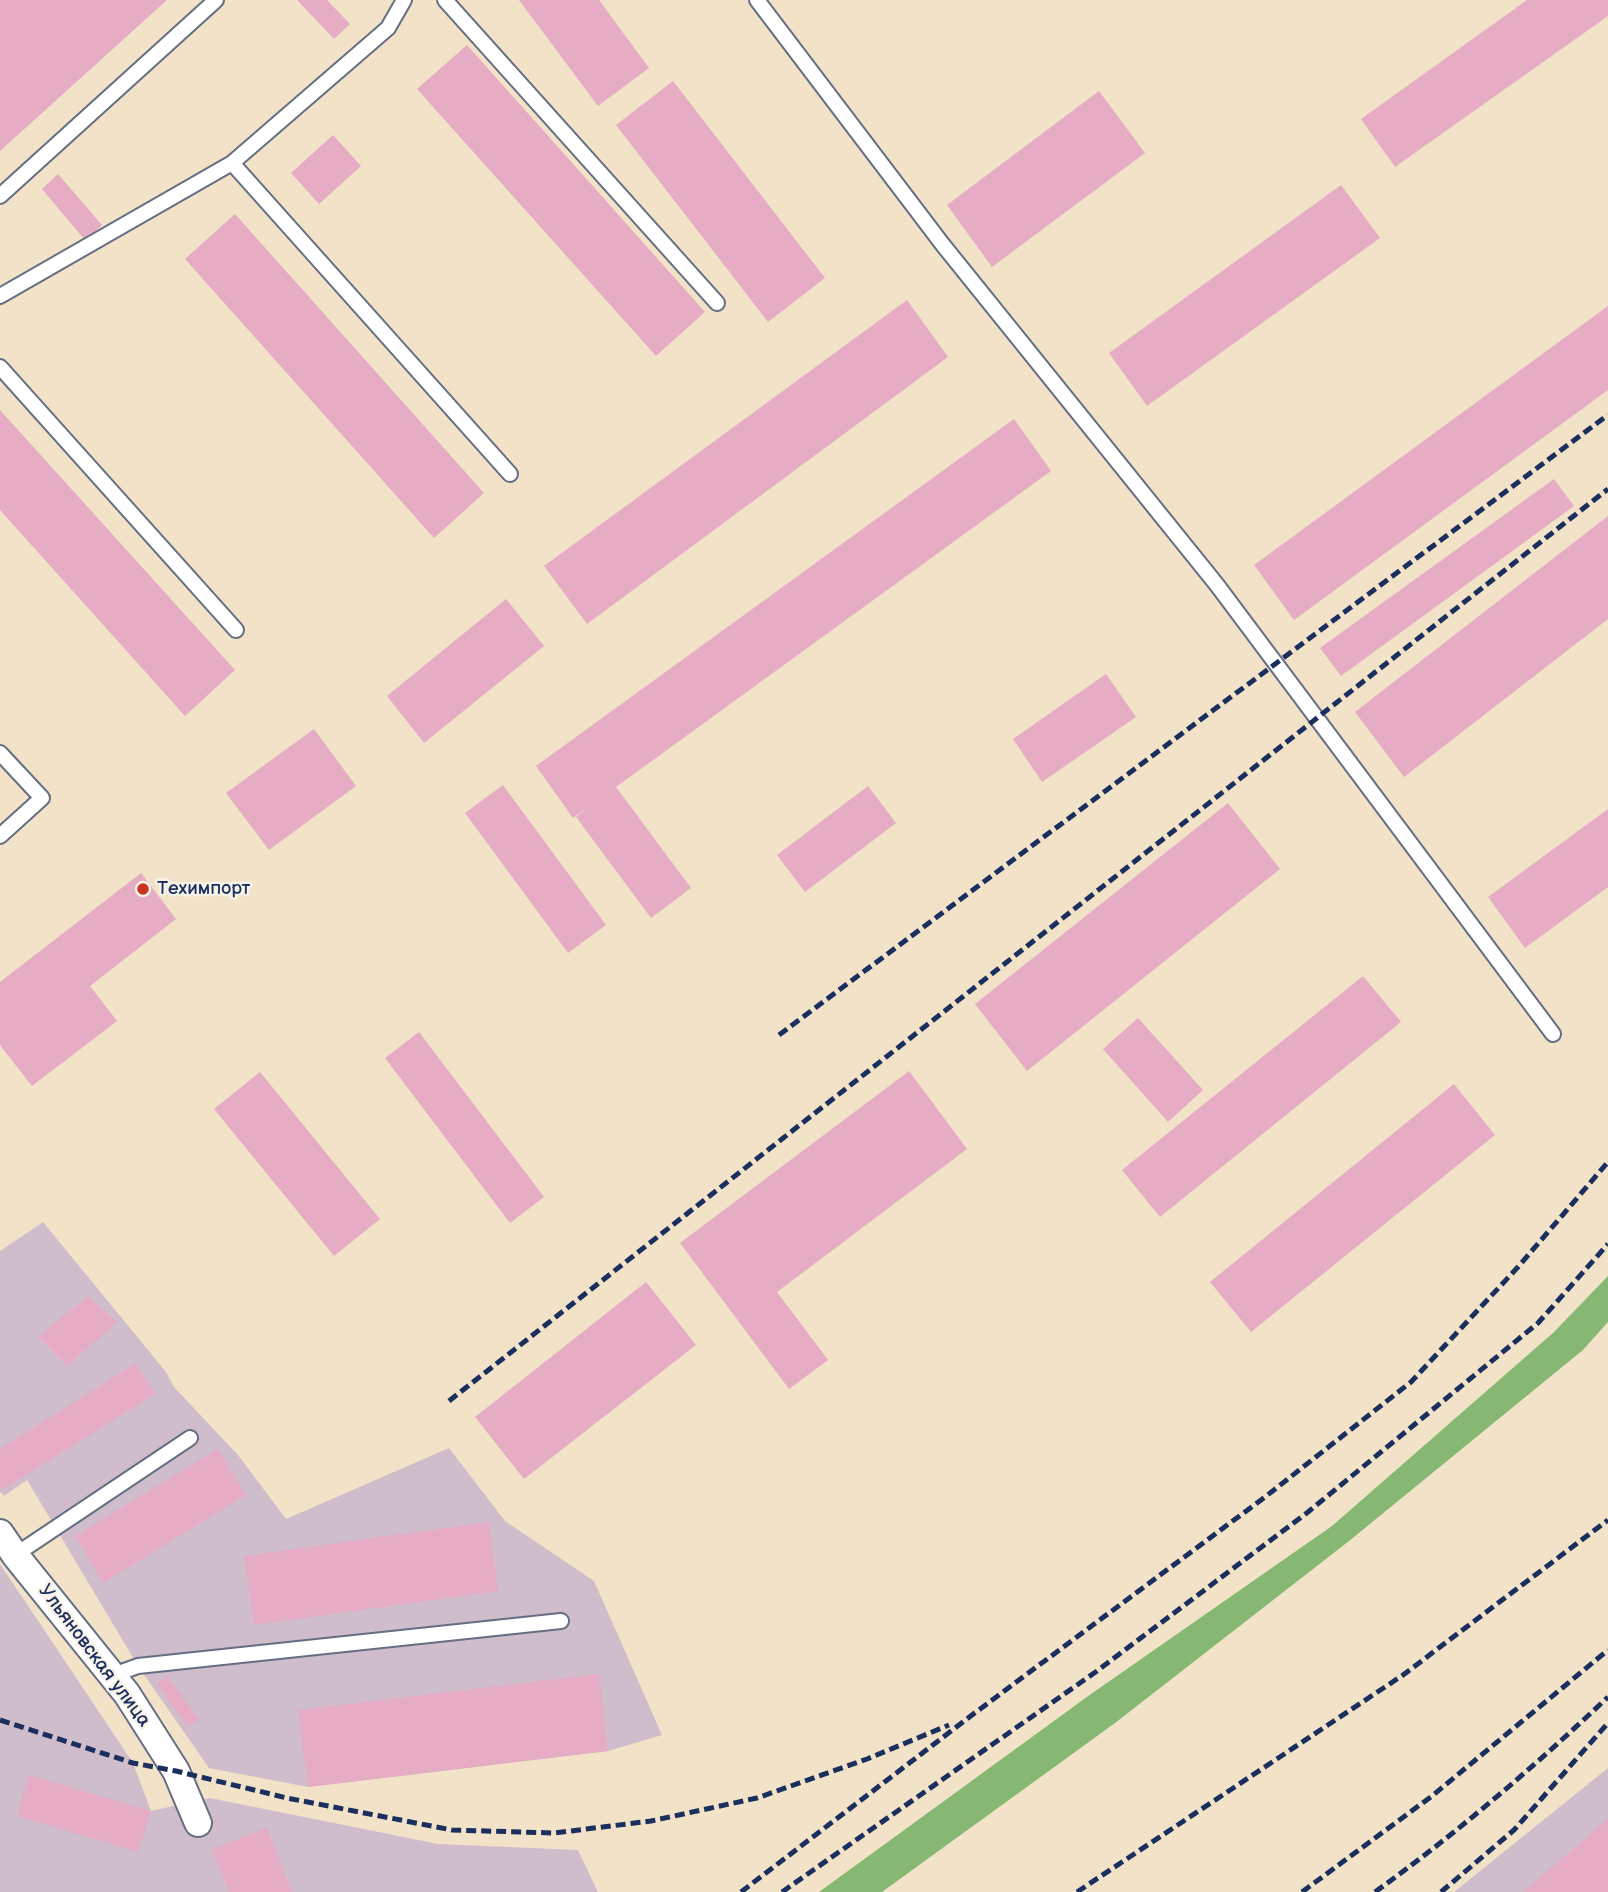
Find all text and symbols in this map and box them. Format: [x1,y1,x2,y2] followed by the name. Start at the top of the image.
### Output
[157,878,250,900] place label: Техимпорт
[135,881,151,897] marker: Техимпорт
[33,1580,155,1732] street label: Ульяновская улица

